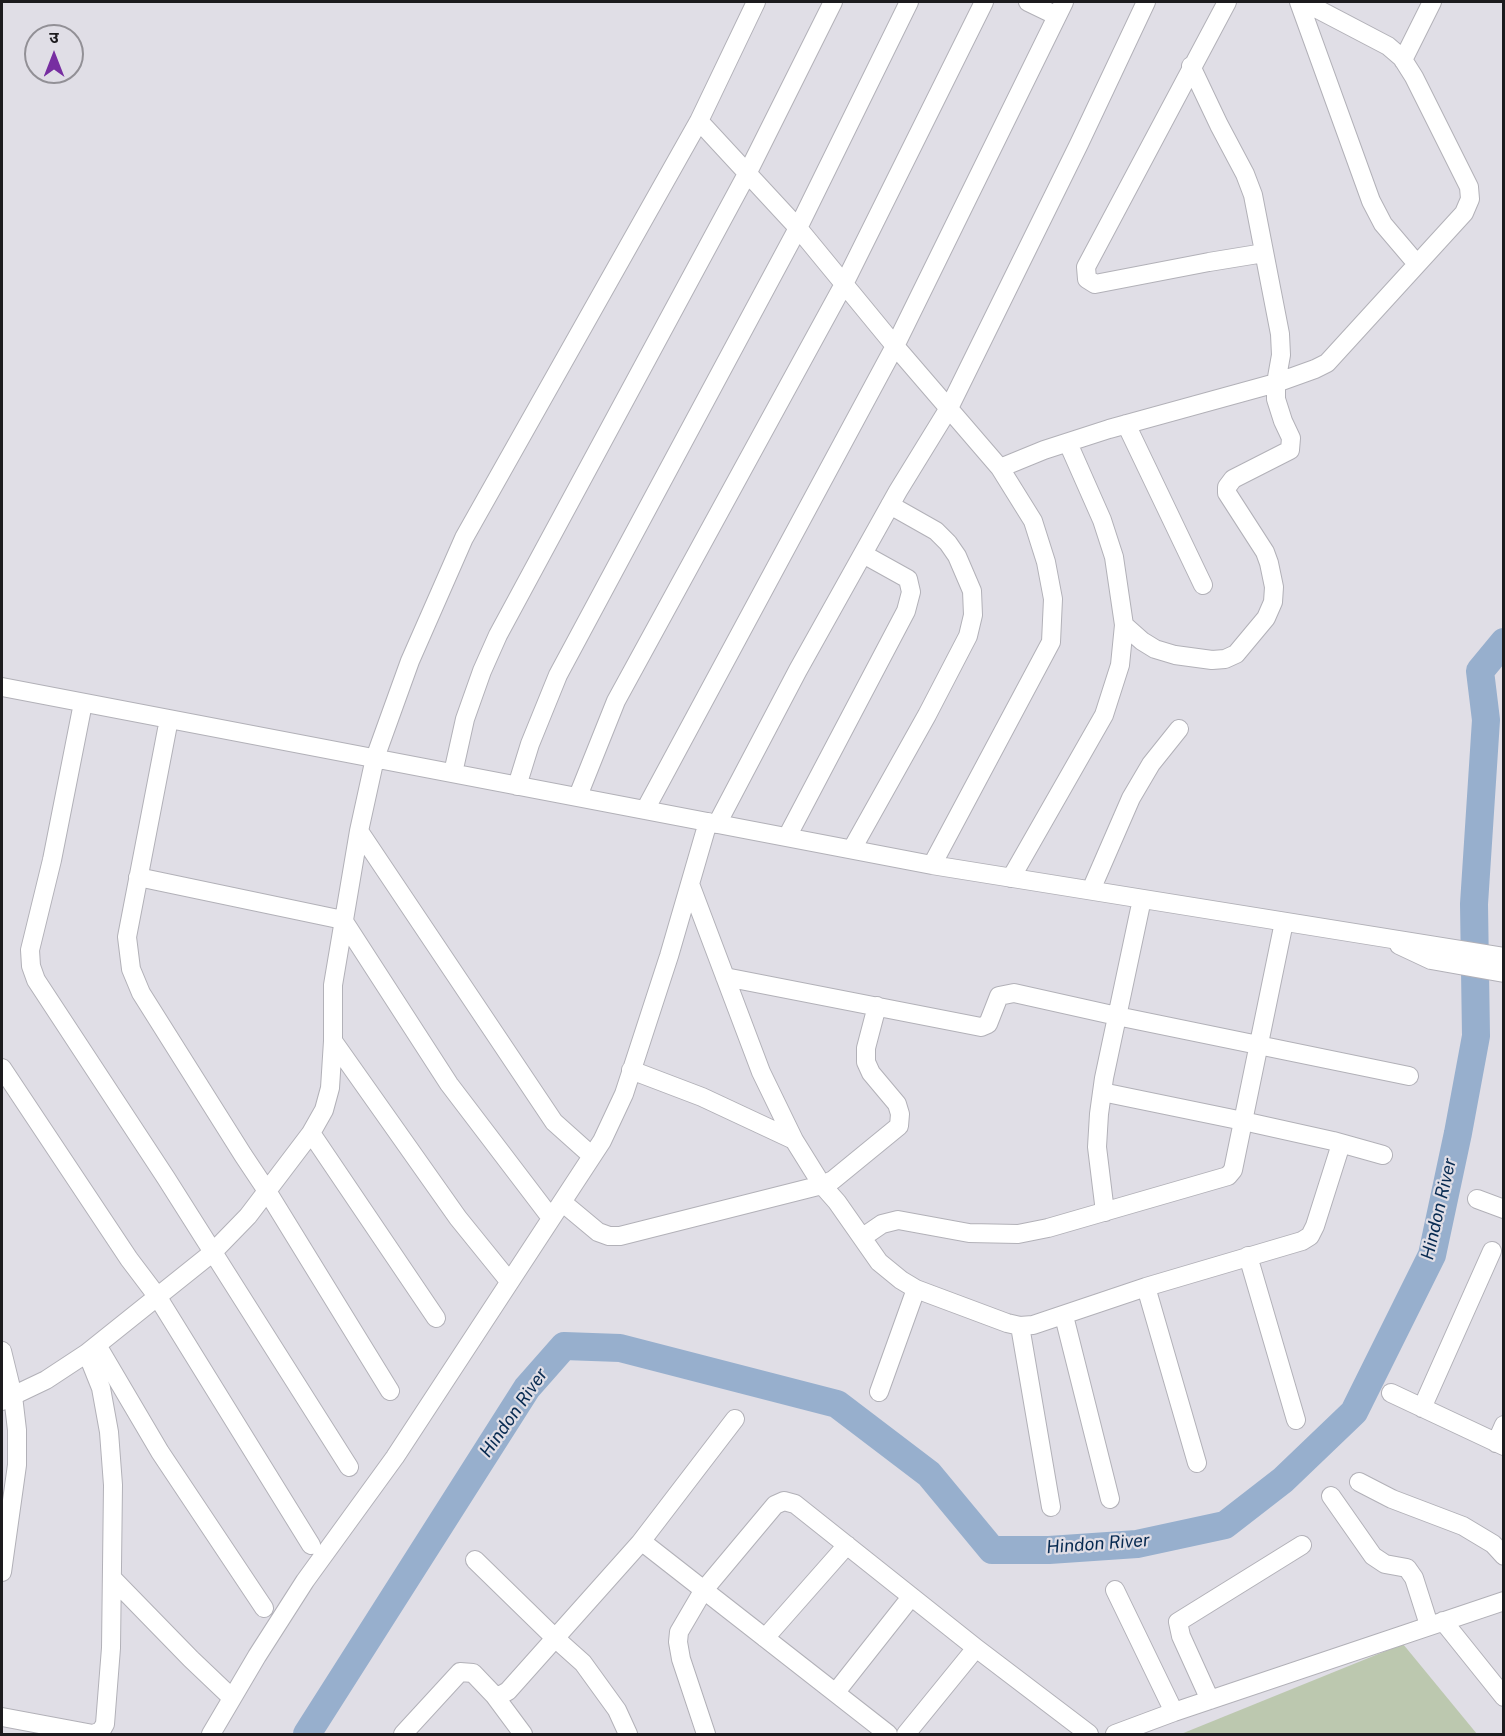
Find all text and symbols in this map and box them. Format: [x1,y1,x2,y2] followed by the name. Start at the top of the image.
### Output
[24,24,84,84] north arrow
[49,28,59,47] text: उ
[1417,1156,1461,1262] water label: Hindon River
[475,1364,553,1462] water label: Hindon River
[1046,1530,1150,1558] water label: Hindon River

